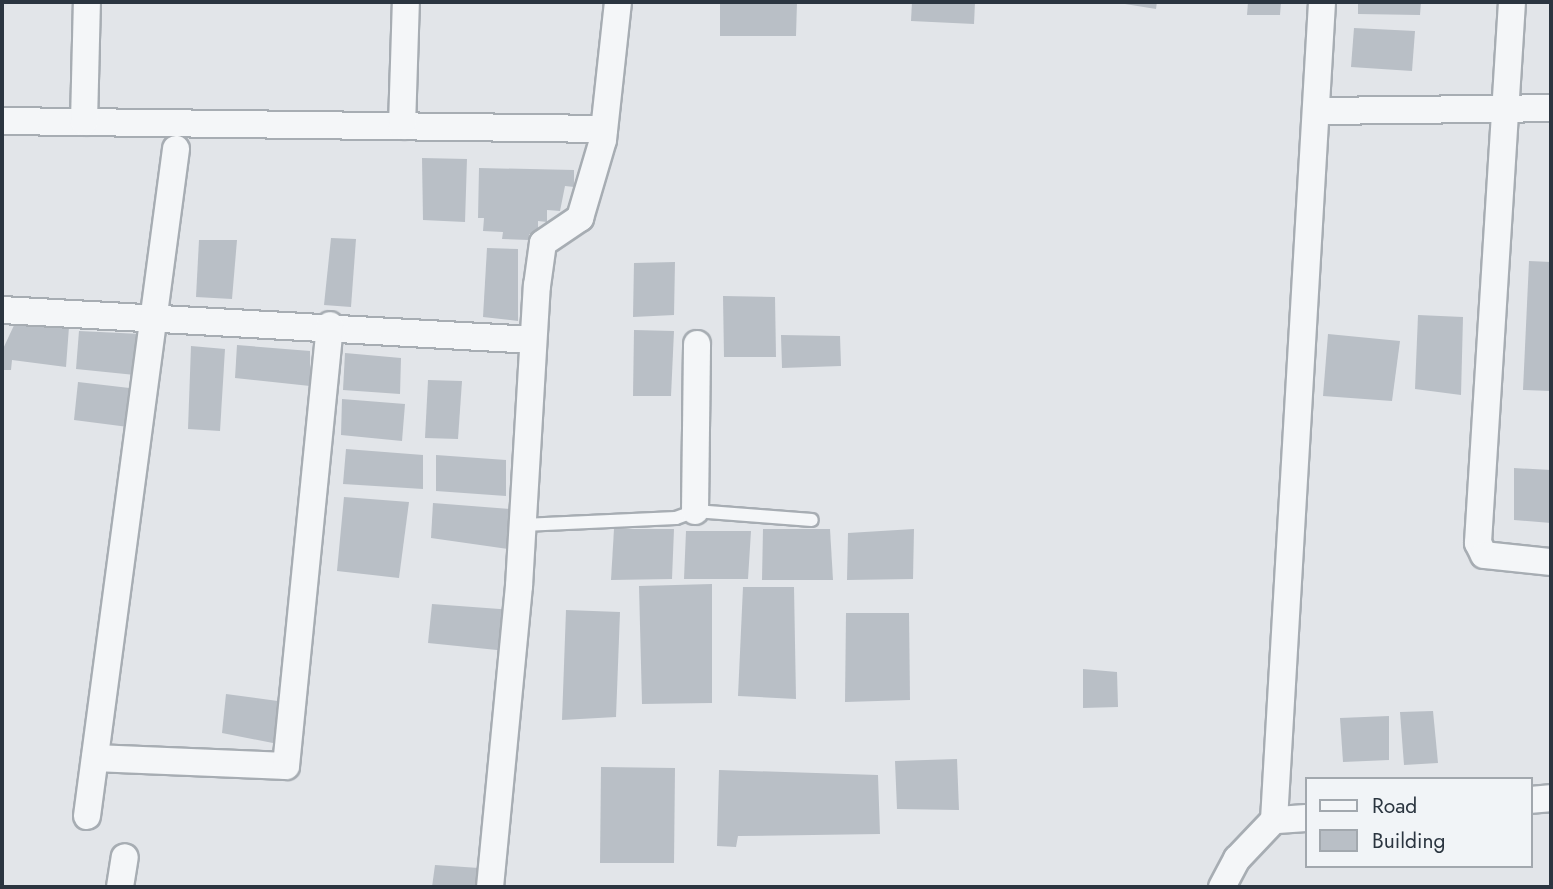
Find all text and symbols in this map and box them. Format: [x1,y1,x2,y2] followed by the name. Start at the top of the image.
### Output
[1304,777,1532,868] legend
[1372,791,1417,821] text: Road
[1372,826,1445,856] text: Building

